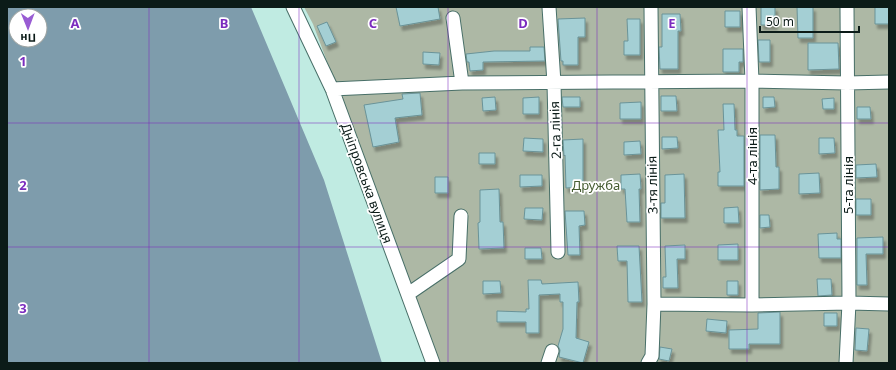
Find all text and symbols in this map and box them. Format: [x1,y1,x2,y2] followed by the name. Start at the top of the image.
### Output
[8,8,48,48] north arrow
[760,8,859,34] scale bar
[766,13,794,30] text: 50 m
[71,14,80,32] text: A
[220,14,228,32] text: B
[369,14,377,32] text: C
[518,14,528,32] text: D
[668,14,676,32] text: E
[20,31,36,46] text: Пн
[19,52,27,70] text: 1
[545,101,565,159] street label: 2-га лінія
[337,120,397,246] street label: Дніпровська вулиця
[743,127,761,185] street label: 4-та лінія
[642,156,662,214] street label: 3-тя лінія
[839,156,857,214] street label: 5-та лінія
[19,176,27,194] text: 2
[572,176,620,194] park label: Дружба
[19,299,27,317] text: 3

